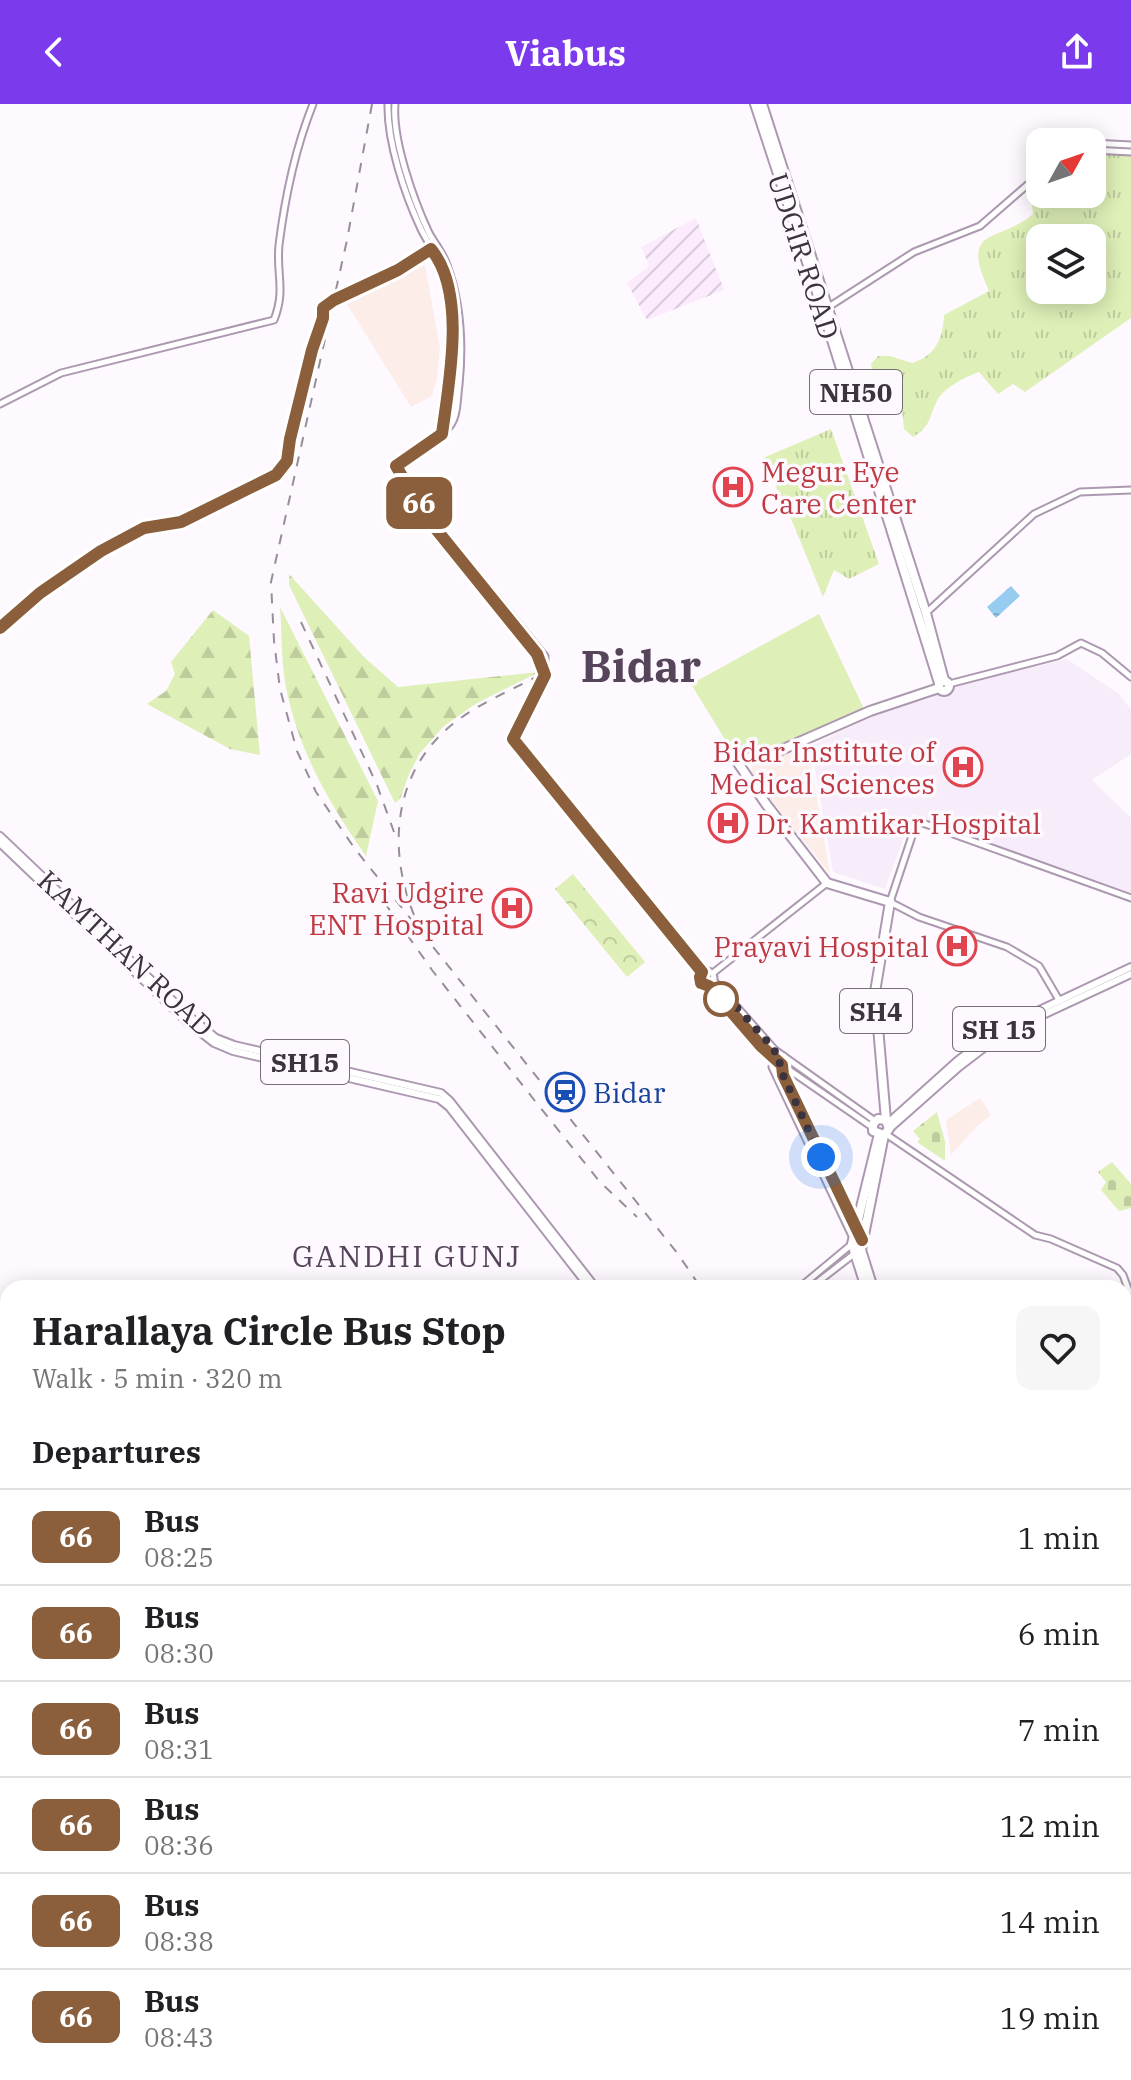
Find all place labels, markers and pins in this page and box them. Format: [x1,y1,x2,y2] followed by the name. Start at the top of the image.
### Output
[761,453,917,522] place label: Megur Eye Care Center
[712,466,754,508] hospital icon: Megur Eye Care Center
[709,733,937,802] place label: Bidar Institute of Medical Sciences
[942,746,984,788] hospital icon: Bidar Institute of Medical Sciences
[707,802,749,844] hospital icon: Dr. Kamtikar Hospital
[756,805,1041,842] place label: Dr. Kamtikar Hospital
[308,874,484,943] place label: Ravi Udgire ENT Hospital
[491,887,533,929] hospital icon: Ravi Udgire ENT Hospital
[936,925,978,967] hospital icon: Prayavi Hospital
[714,928,929,965] place label: Prayavi Hospital
[704,982,738,1016] unlabelled marker
[544,1071,586,1113] station icon: Bidar
[593,1074,666,1111] place label: Bidar

